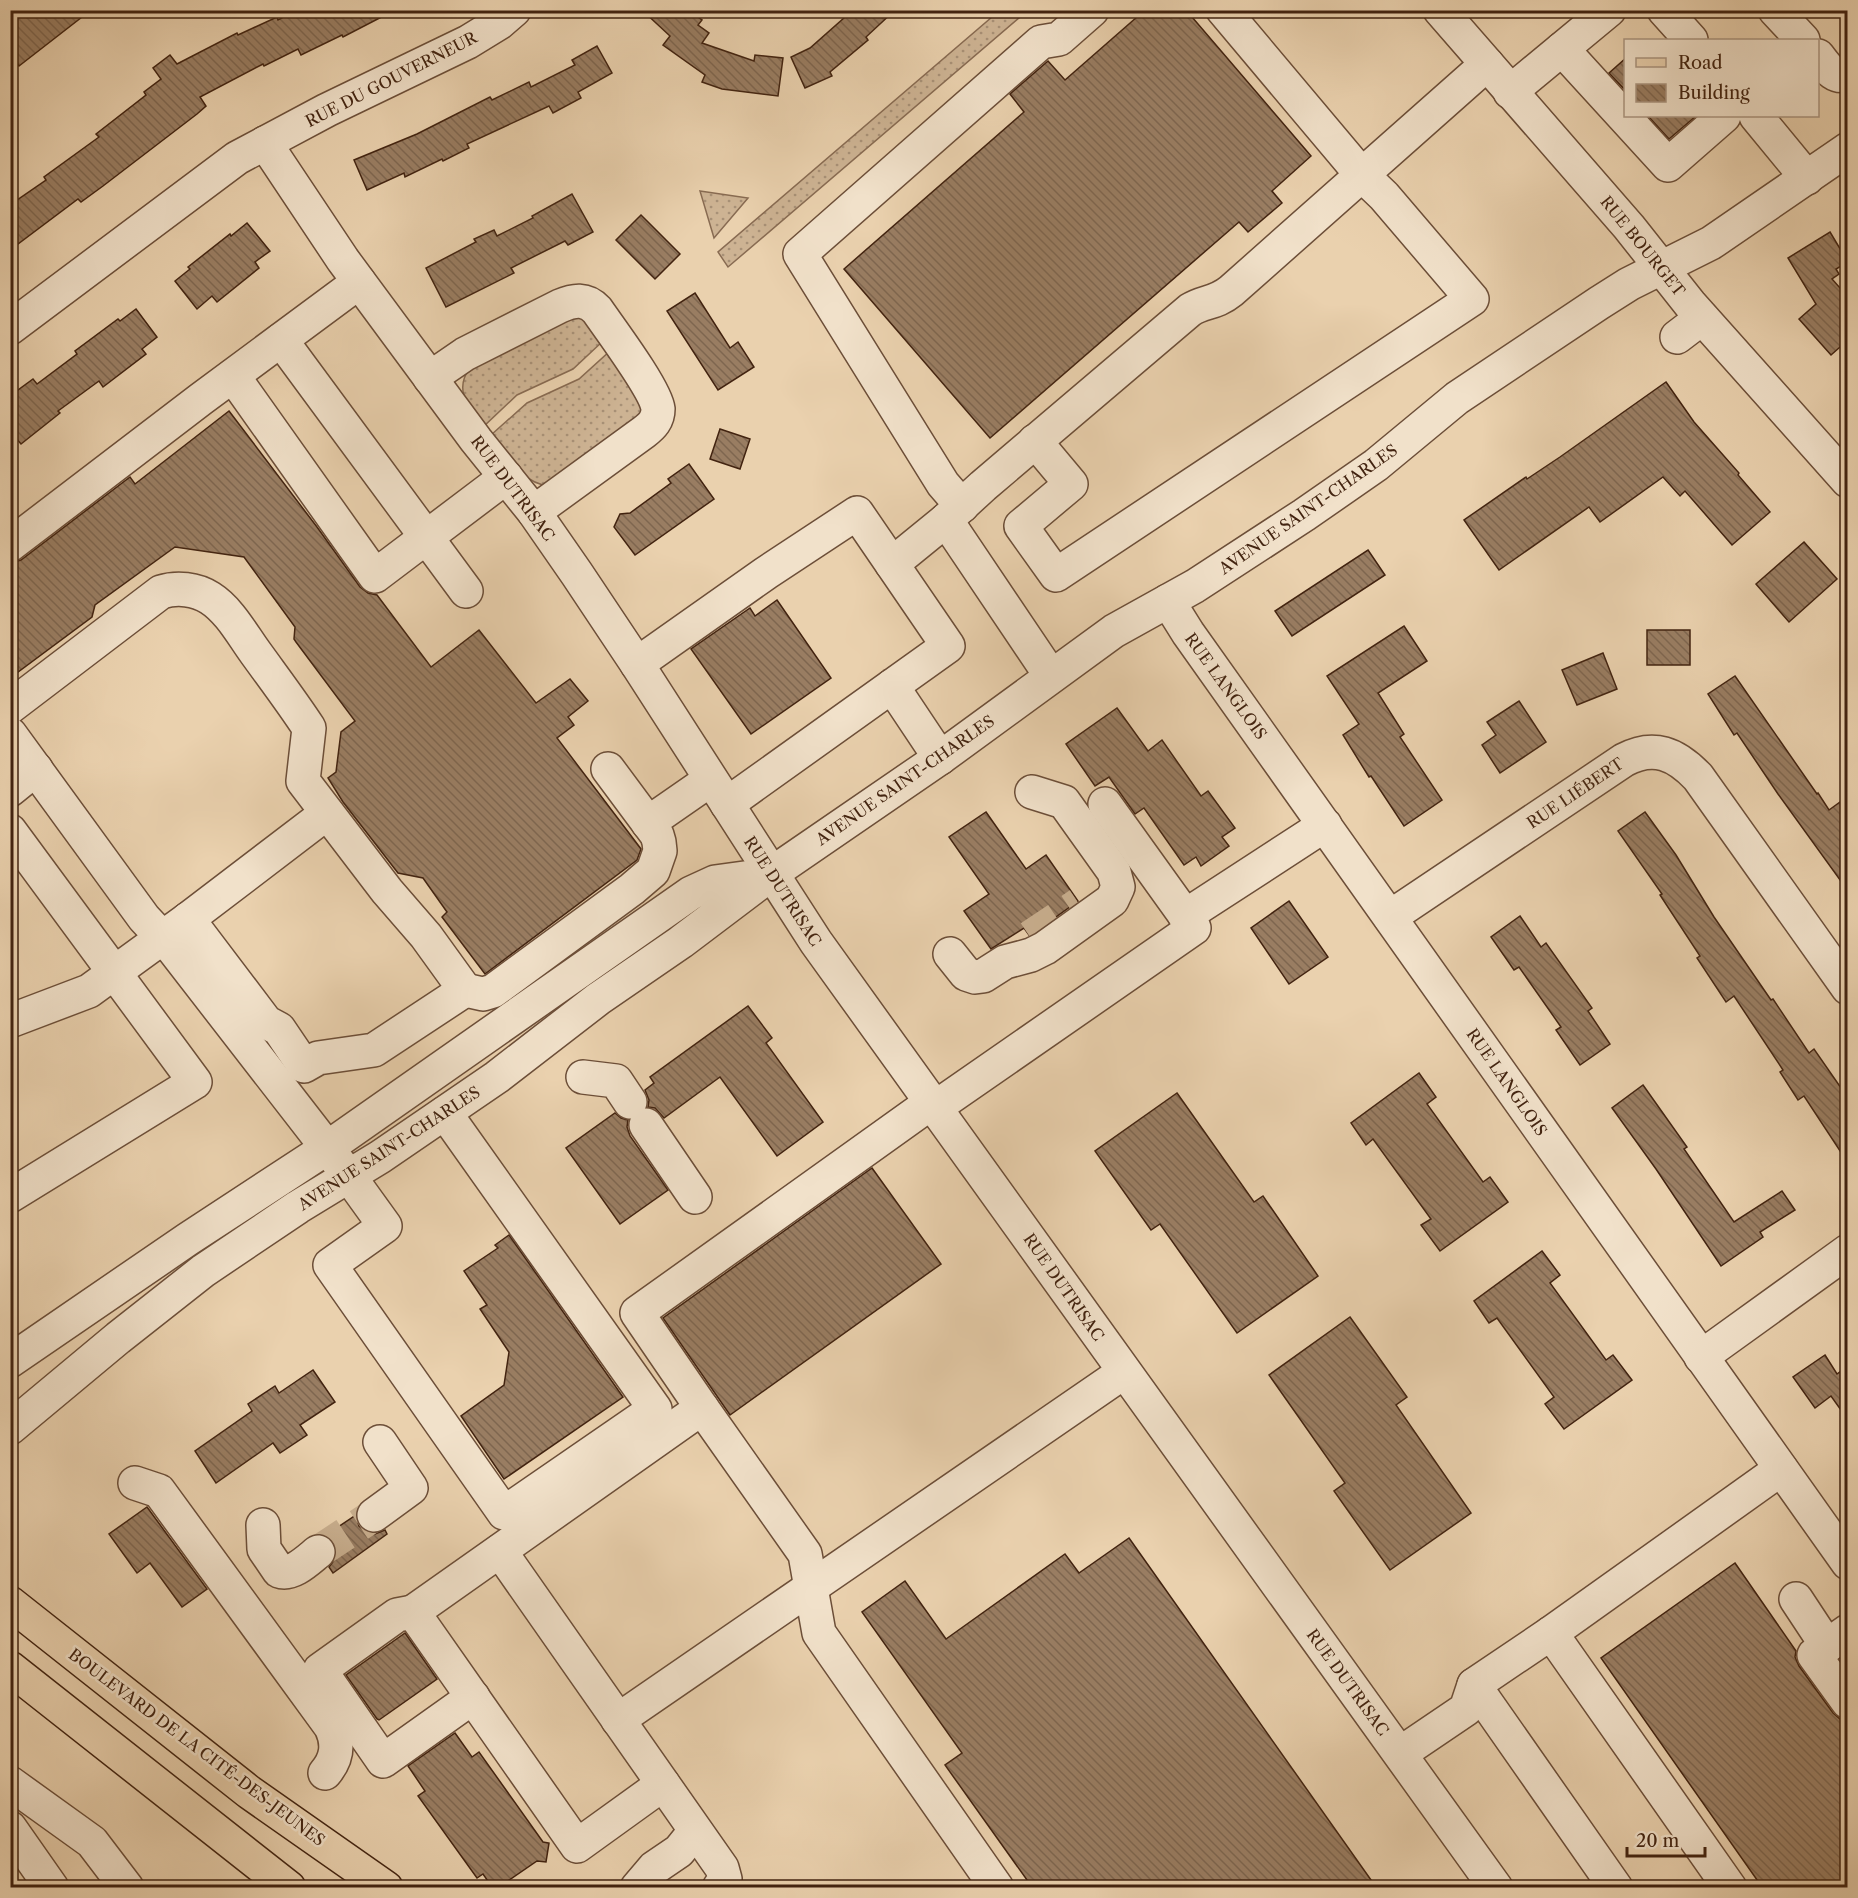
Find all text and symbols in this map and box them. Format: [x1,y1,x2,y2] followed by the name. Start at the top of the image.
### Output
[302,26,481,131] street label: RUE DU GOUVERNEUR
[1624,39,1819,117] legend
[1678,52,1723,74] text: Road
[1678,82,1750,104] text: Building
[1596,192,1690,300] street label: RUE BOURGET
[467,431,559,545] street label: RUE DUTRISAC
[1214,440,1401,579] street label: AVENUE SAINT-CHARLES
[1181,629,1271,743] street label: RUE LANGLOIS
[811,711,998,850] street label: AVENUE SAINT-CHARLES
[1523,753,1627,833] street label: RUE LIÉBERT
[740,832,826,950] street label: RUE DUTRISAC
[1462,1024,1552,1140] street label: RUE LANGLOIS
[293,1082,484,1215] street label: AVENUE SAINT-CHARLES
[1019,1229,1109,1345] street label: RUE DUTRISAC
[1303,1625,1393,1739] street label: RUE DUTRISAC
[65,1644,329,1850] street label: BOULEVARD DE LA CITÉ-DES-JEUNES
[1627,1820,1705,1858] scale bar
[1636,1830,1680,1852] text: 20 m

